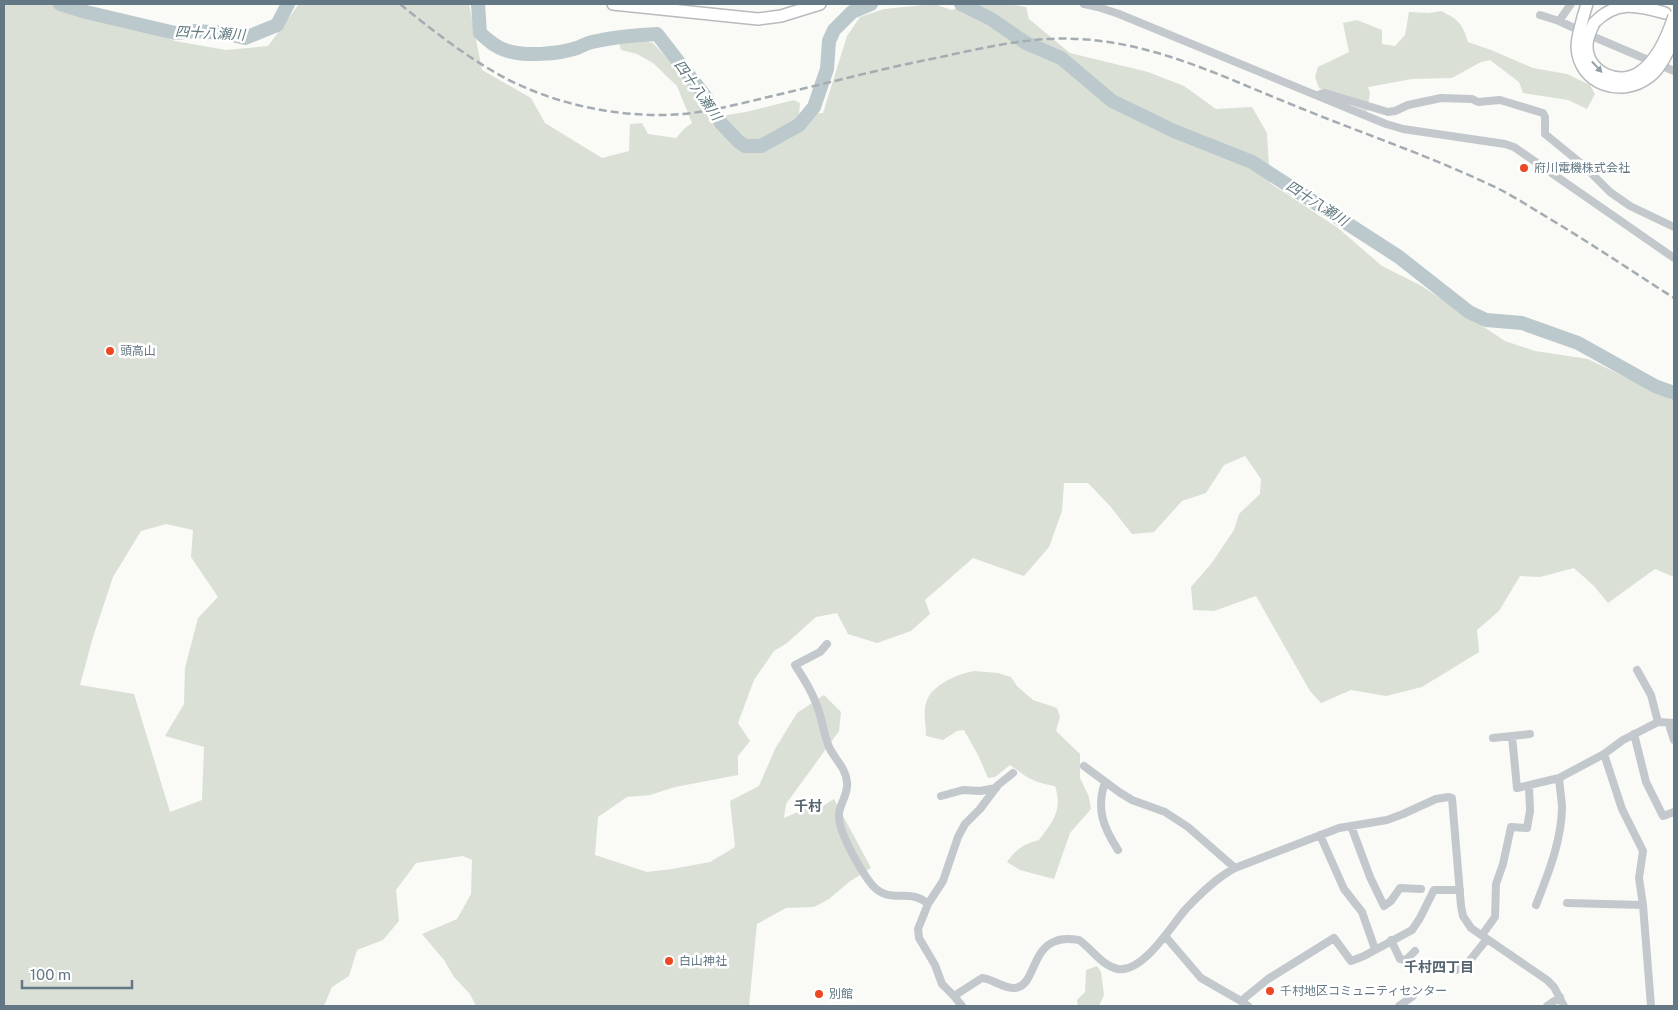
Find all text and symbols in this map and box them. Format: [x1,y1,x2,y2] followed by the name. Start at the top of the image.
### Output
[175,23,247,43] water label: 四十八瀬川
[671,57,726,125] water label: 四十八瀬川
[1591,61,1603,73] one-way arrow
[1534,161,1630,175] place label: 府川電機株式会社
[1518,162,1530,174] marker: 府川電機株式会社
[1283,177,1352,230] water label: 四十八瀬川
[120,344,156,358] place label: 頭高山
[104,345,116,357] marker: 頭高山
[794,798,822,814] district label: 千村
[679,954,727,968] place label: 白山神社
[663,955,675,967] marker: 白山神社
[22,958,132,990] scale bar
[1404,959,1474,975] district label: 千村四丁目
[30,966,71,983] text: 100 m
[1280,984,1447,998] place label: 千村地区コミュニティセンター
[1264,985,1276,997] marker: 千村地区コミュニティセンター
[829,987,853,1001] place label: 別館
[813,988,825,1000] marker: 別館

